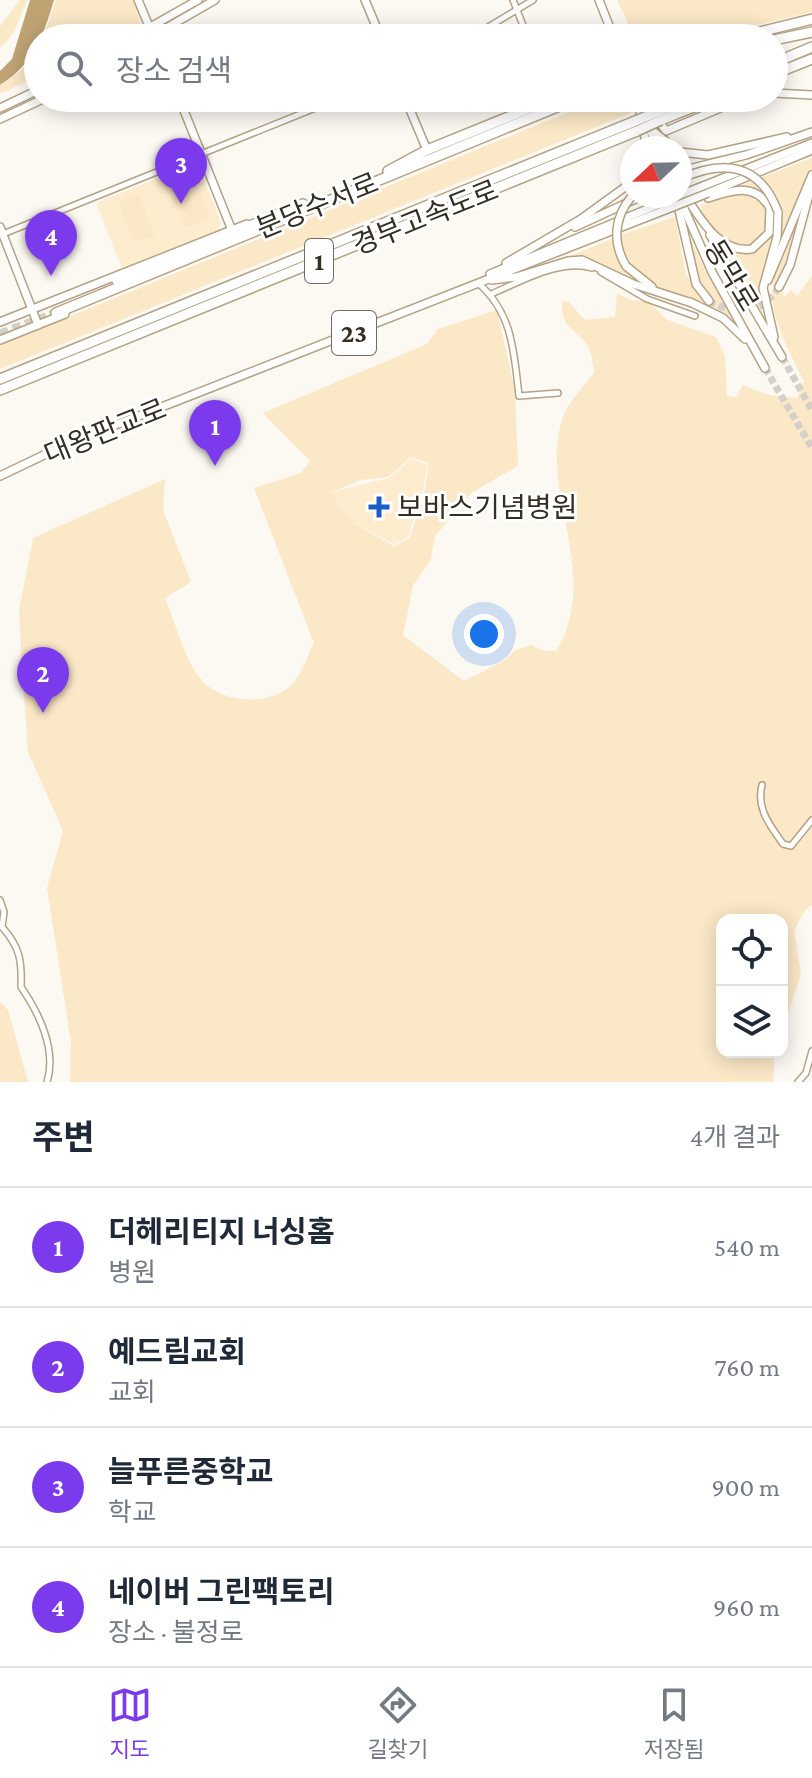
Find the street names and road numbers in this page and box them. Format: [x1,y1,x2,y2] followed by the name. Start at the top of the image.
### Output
[252,167,383,244] street label: 분당수서로
[348,174,503,261] street label: 경부고속도로
[698,234,765,316] street label: 동막로
[305,239,333,283] road number: 1
[332,311,376,355] road number: 23
[40,393,171,470] street label: 대왕판교로

